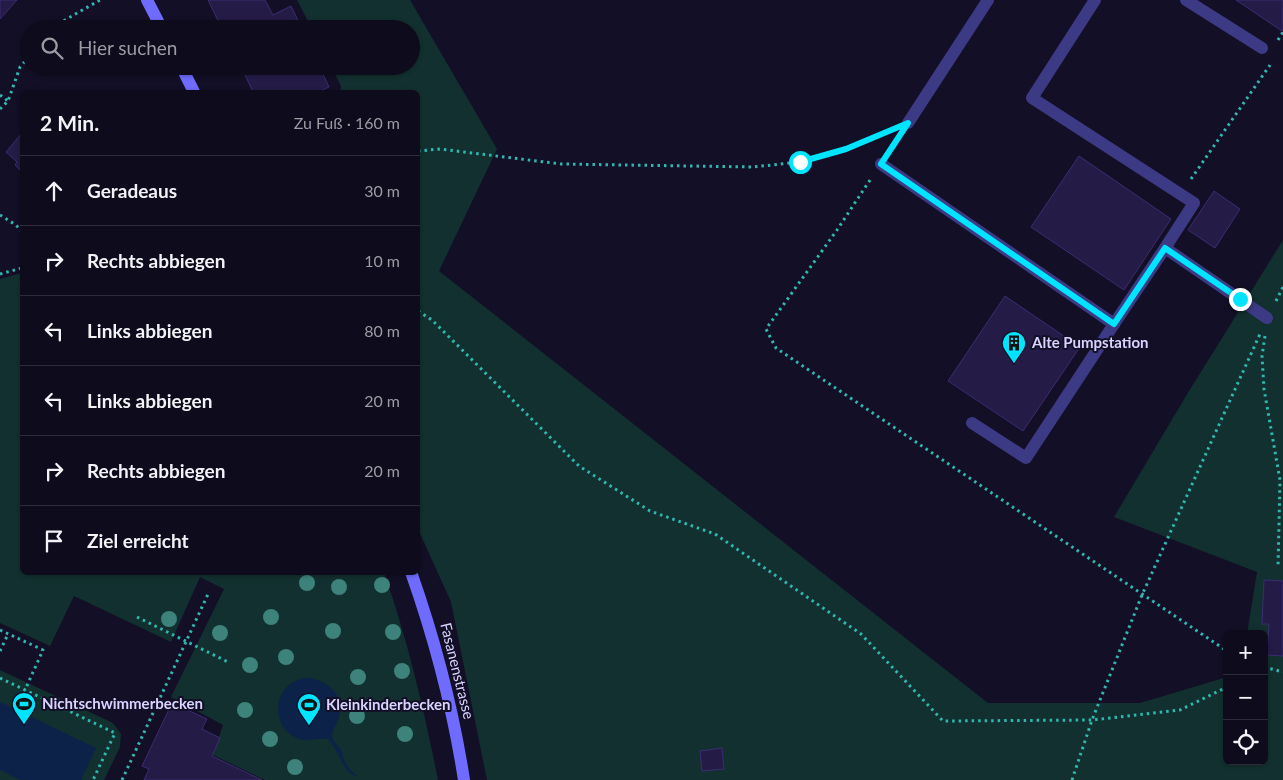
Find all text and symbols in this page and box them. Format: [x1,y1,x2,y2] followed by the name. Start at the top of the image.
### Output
[20,20,420,75] search box
[38,34,66,62] icon: search
[78,36,177,59] text: Hier suchen
[40,110,99,135] text: 2 Min.
[294,113,400,132] text: Zu Fuß · 160 m
[789,151,812,174] route start
[40,177,68,205] icon: ahead
[87,179,177,202] text: Geradeaus
[364,181,400,200] text: 30 m
[40,247,68,275] icon: right
[87,249,225,272] text: Rechts abbiegen
[364,251,400,270] text: 10 m
[1229,288,1252,311] route end
[40,317,68,345] icon: left
[87,319,212,342] text: Links abbiegen
[364,321,400,340] text: 80 m
[1001,330,1027,364] building icon: Alte Pumpstation
[1031,333,1149,351] place label: Alte Pumpstation
[40,387,68,415] icon: left
[87,389,212,412] text: Links abbiegen
[364,391,400,410] text: 20 m
[40,457,68,485] icon: right
[87,459,225,482] text: Rechts abbiegen
[364,461,400,480] text: 20 m
[40,527,68,555] icon: arrive
[87,529,189,552] text: Ziel erreicht
[437,621,479,721] street label: Fasanenstrasse
[1223,630,1268,765] map controls
[1223,630,1268,675] button: +
[1223,675,1268,720] button: −
[11,691,37,725] sports icon: Nichtschwimmerbecken
[296,692,322,726] sports icon: Kleinkinderbecken
[42,694,203,712] place label: Nichtschwimmerbecken
[326,695,451,713] place label: Kleinkinderbecken
[1223,720,1268,765] button: locate

